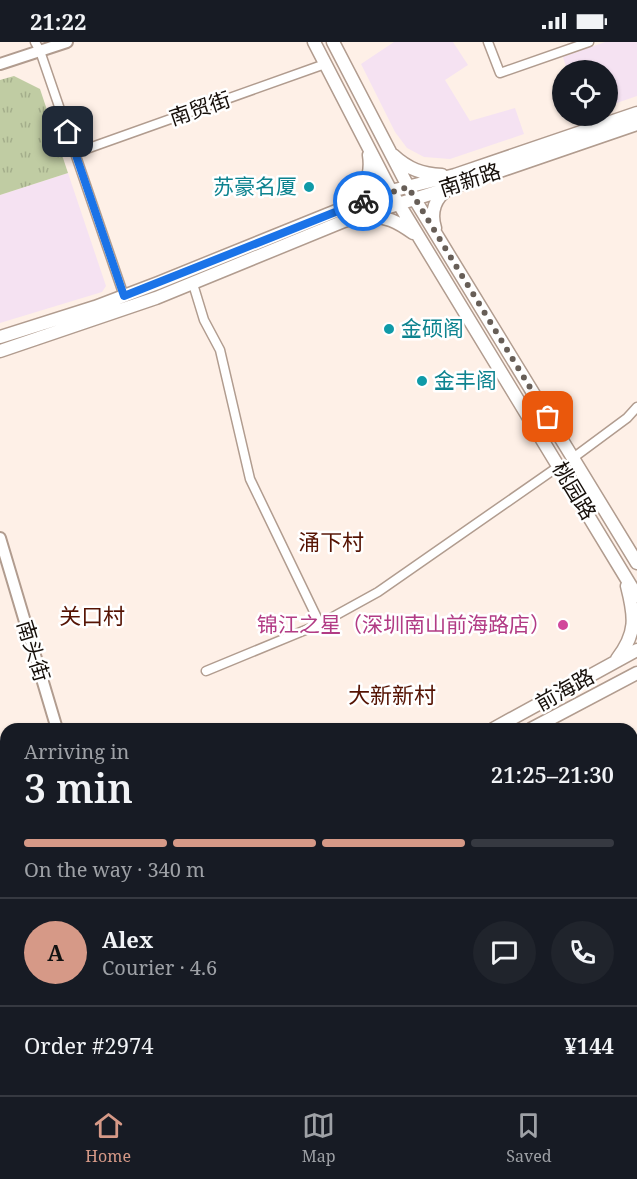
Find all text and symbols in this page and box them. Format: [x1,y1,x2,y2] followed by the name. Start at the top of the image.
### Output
[30,6,86,36] text: 21:22
[552,60,618,126] map controls
[552,60,618,126] button: locate
[165,85,234,132] street label: 南贸街
[42,106,93,157] pin
[51,115,84,148] icon: home
[435,156,504,202] street label: 南新路
[333,171,393,231] courier
[213,172,297,200] place label: 苏豪名厦
[302,180,316,194] marker: 苏豪名厦
[347,185,380,218] icon: bike
[401,314,464,342] place label: 金硕阁
[382,322,396,336] marker: 金硕阁
[434,366,497,394] place label: 金丰阁
[415,374,429,388] marker: 金丰阁
[522,391,573,442] pin
[531,400,564,433] icon: bag
[547,456,603,525] street label: 桃园路
[298,526,364,556] district label: 涌下村
[59,600,125,630] district label: 关口村
[257,610,551,638] place label: 锦江之星（深圳南山前海路店）
[11,616,57,685] street label: 南头街
[556,618,570,632] marker: 锦江之星（深圳南山前海路店）
[530,662,599,717] street label: 前海路
[348,679,436,709] district label: 大新新村
[24,738,129,765] text: Arriving in
[491,759,614,789] text: 21:25–21:30
[24,761,133,814] text: 3 min
[24,856,205,883] text: On the way · 340 m
[473,921,536,984] button: chat
[551,921,614,984] button: phone
[102,924,153,954] text: Alex
[47,937,64,967] text: A
[102,954,217,981] text: Courier · 4.6
[24,1030,154,1060] text: Order #2974
[564,1030,614,1060] text: ¥144
[85,1109,131,1167] tab: Home
[302,1109,336,1167] tab: Map
[506,1109,552,1167] tab: Saved

